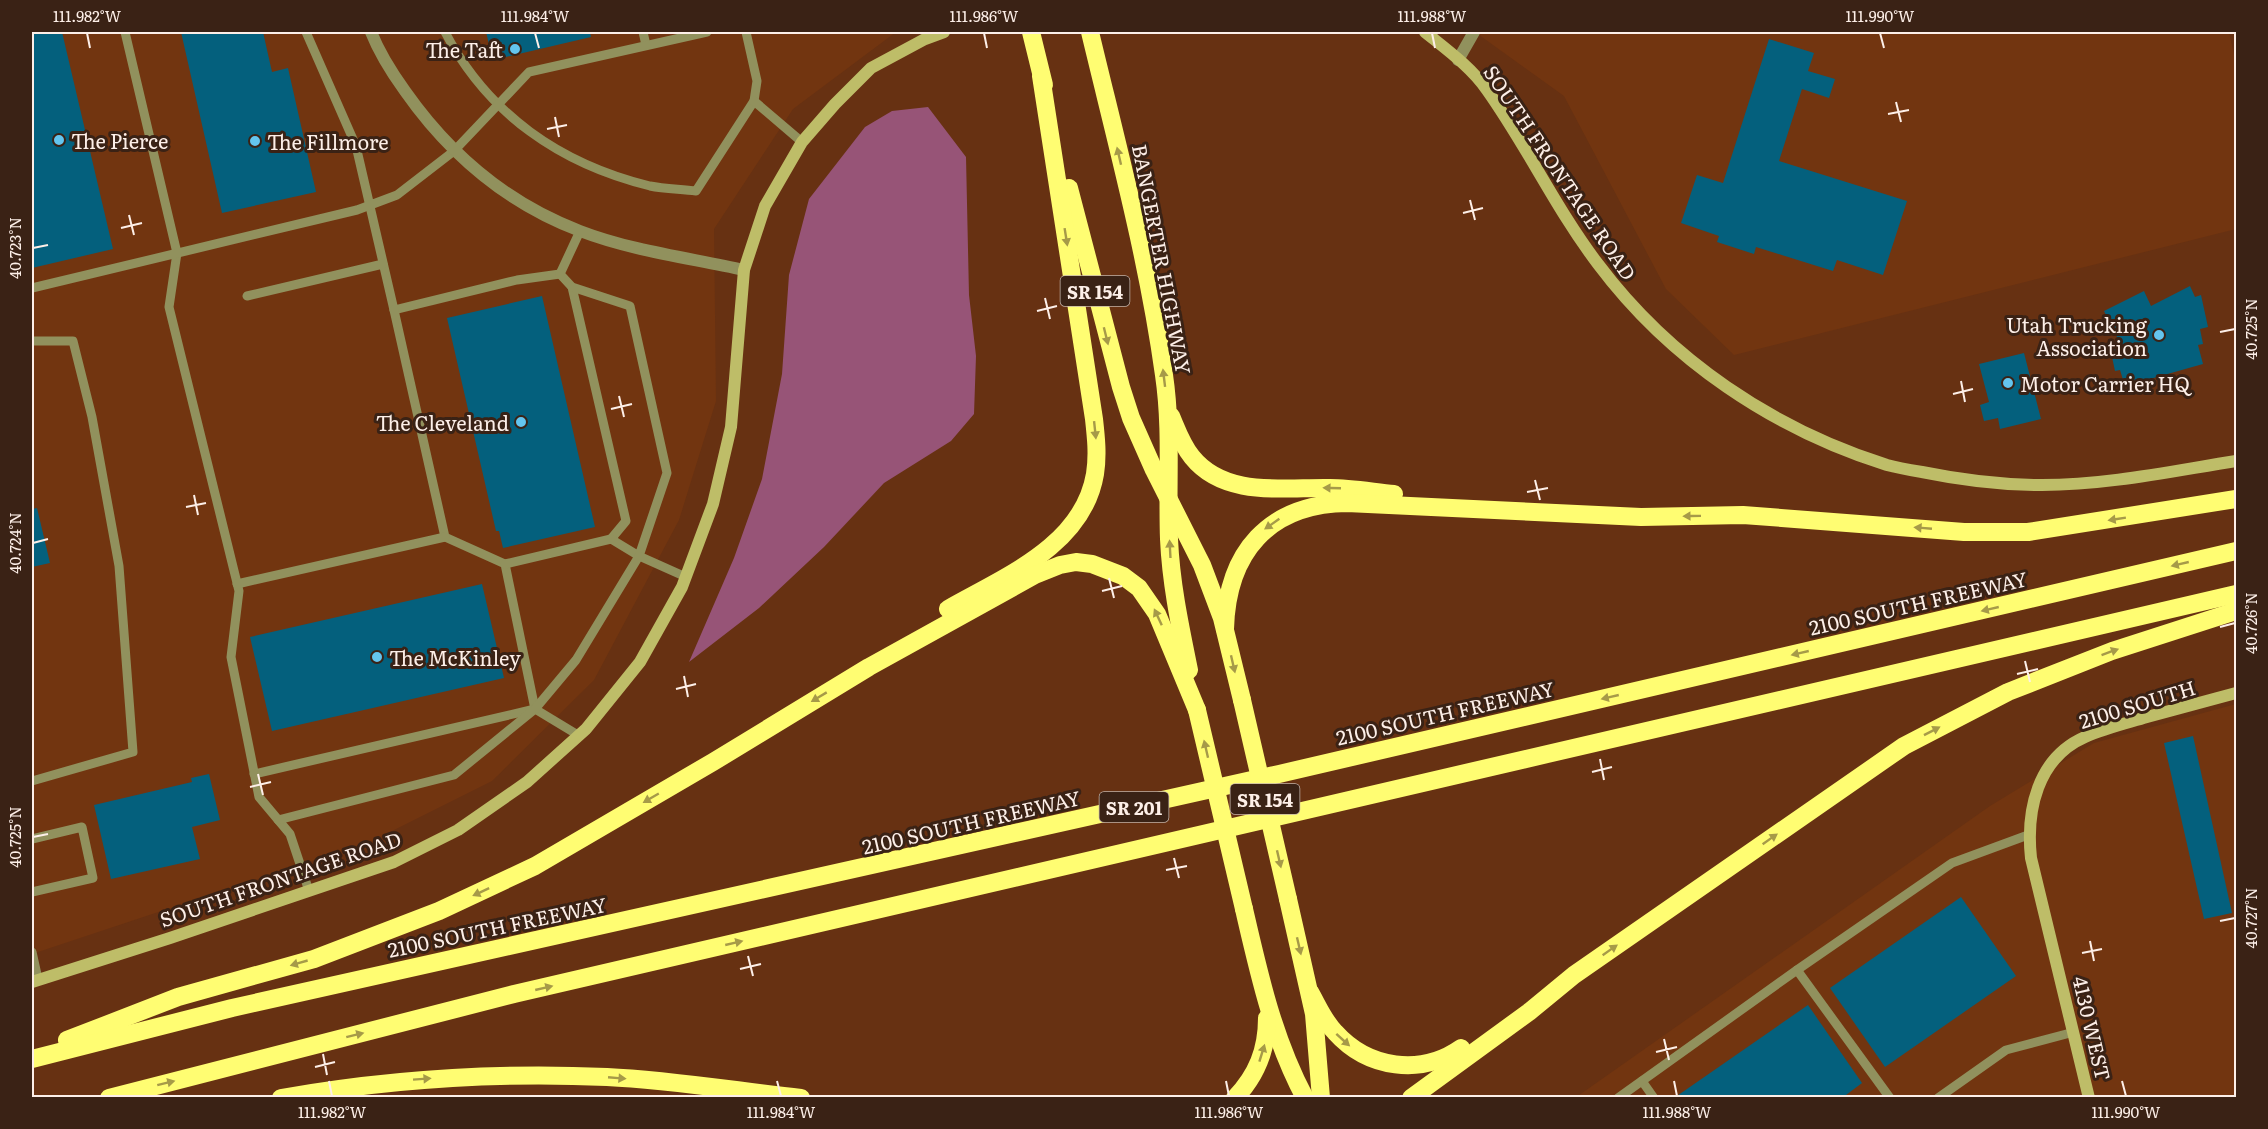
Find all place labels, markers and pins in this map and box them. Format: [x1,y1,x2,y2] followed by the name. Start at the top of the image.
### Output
[425,34,503,64] place label: The Taft
[508,42,522,56] marker: The Taft
[71,125,168,155] place label: The Pierce
[267,126,389,156] place label: The Fillmore
[52,133,66,147] marker: The Pierce
[248,134,262,148] marker: The Fillmore
[2006,309,2148,362] place label: Utah Trucking Association
[2152,328,2166,342] marker: Utah Trucking Association
[2020,368,2192,398] place label: Motor Carrier HQ
[2001,376,2015,390] marker: Motor Carrier HQ
[376,407,509,437] place label: The Cleveland
[514,415,528,429] marker: The Cleveland
[389,642,521,672] place label: The McKinley
[370,650,384,664] marker: The McKinley

